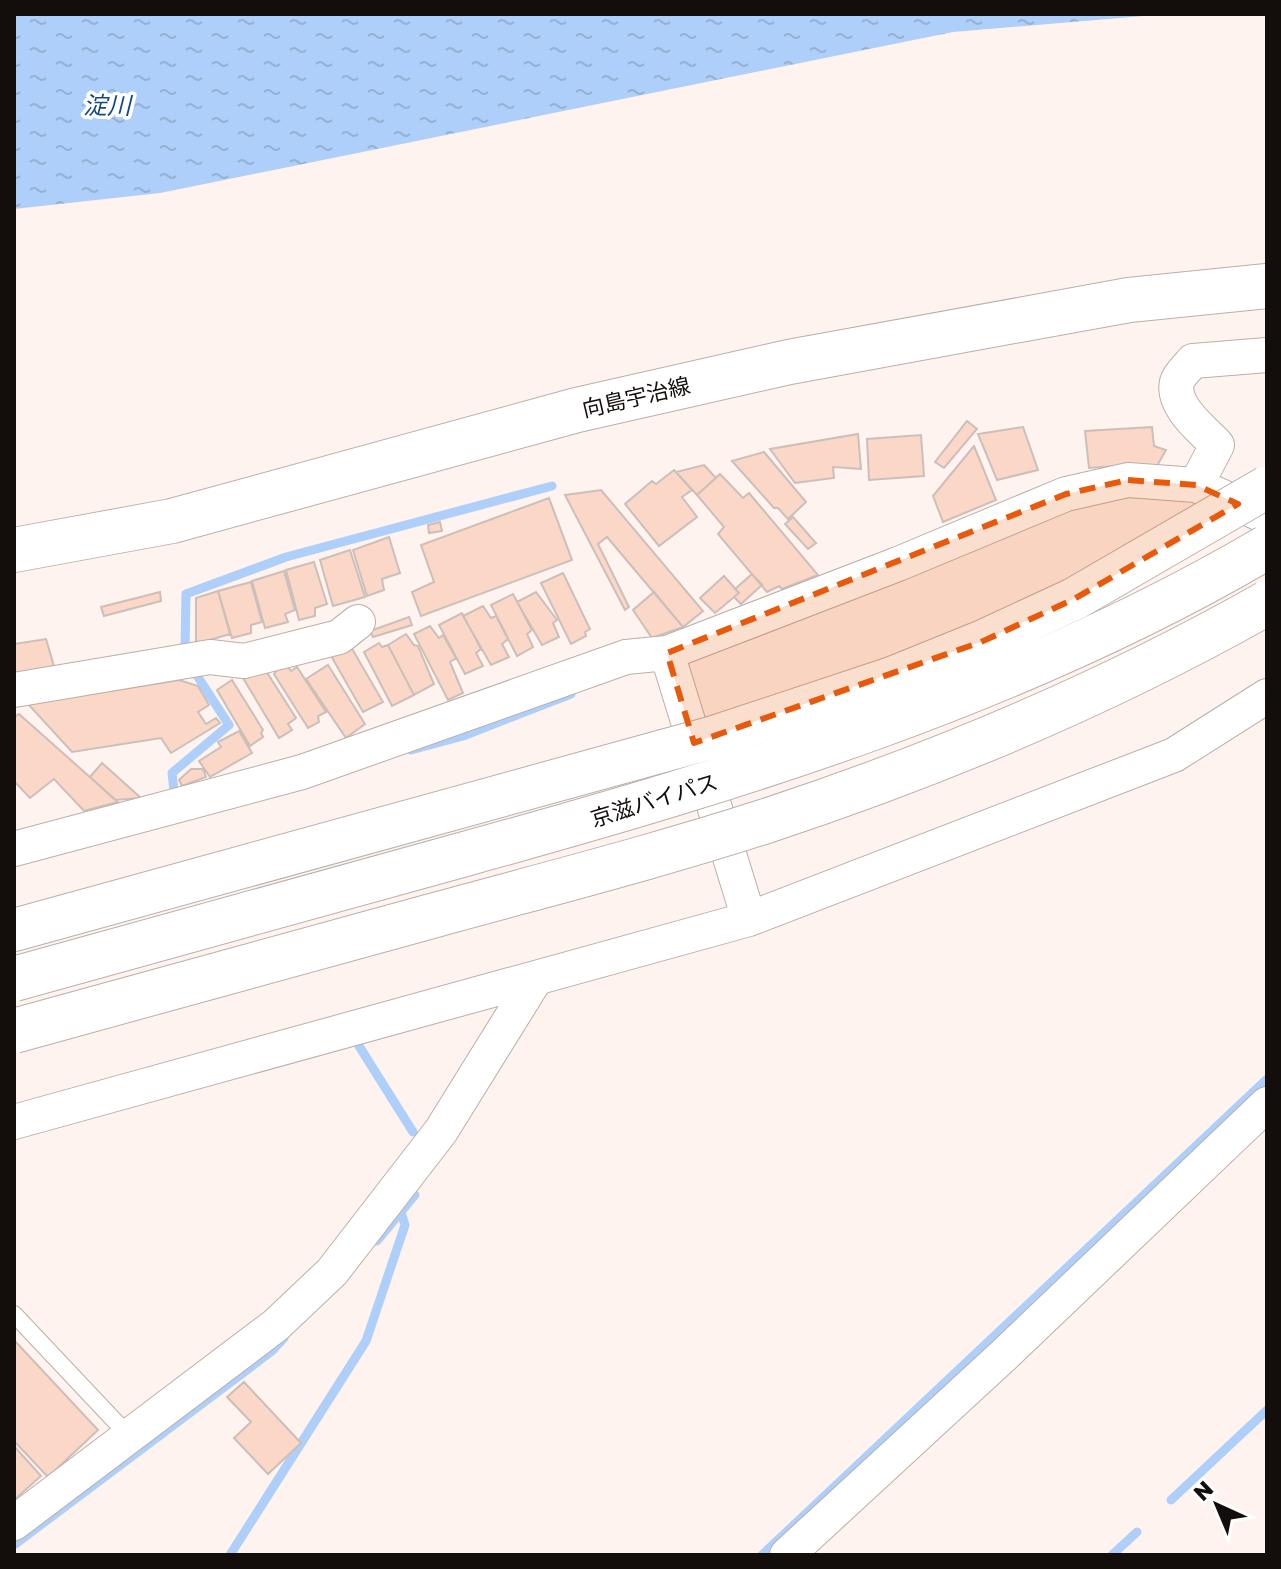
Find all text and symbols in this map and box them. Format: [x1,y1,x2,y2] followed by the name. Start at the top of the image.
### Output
[83,90,134,119] water label: 淀川
[579,371,693,422] street label: 向島宇治線
[587,767,721,832] street label: 京滋バイパス
[1177,1465,1257,1545] north arrow
[1187,1475,1218,1506] text: N

